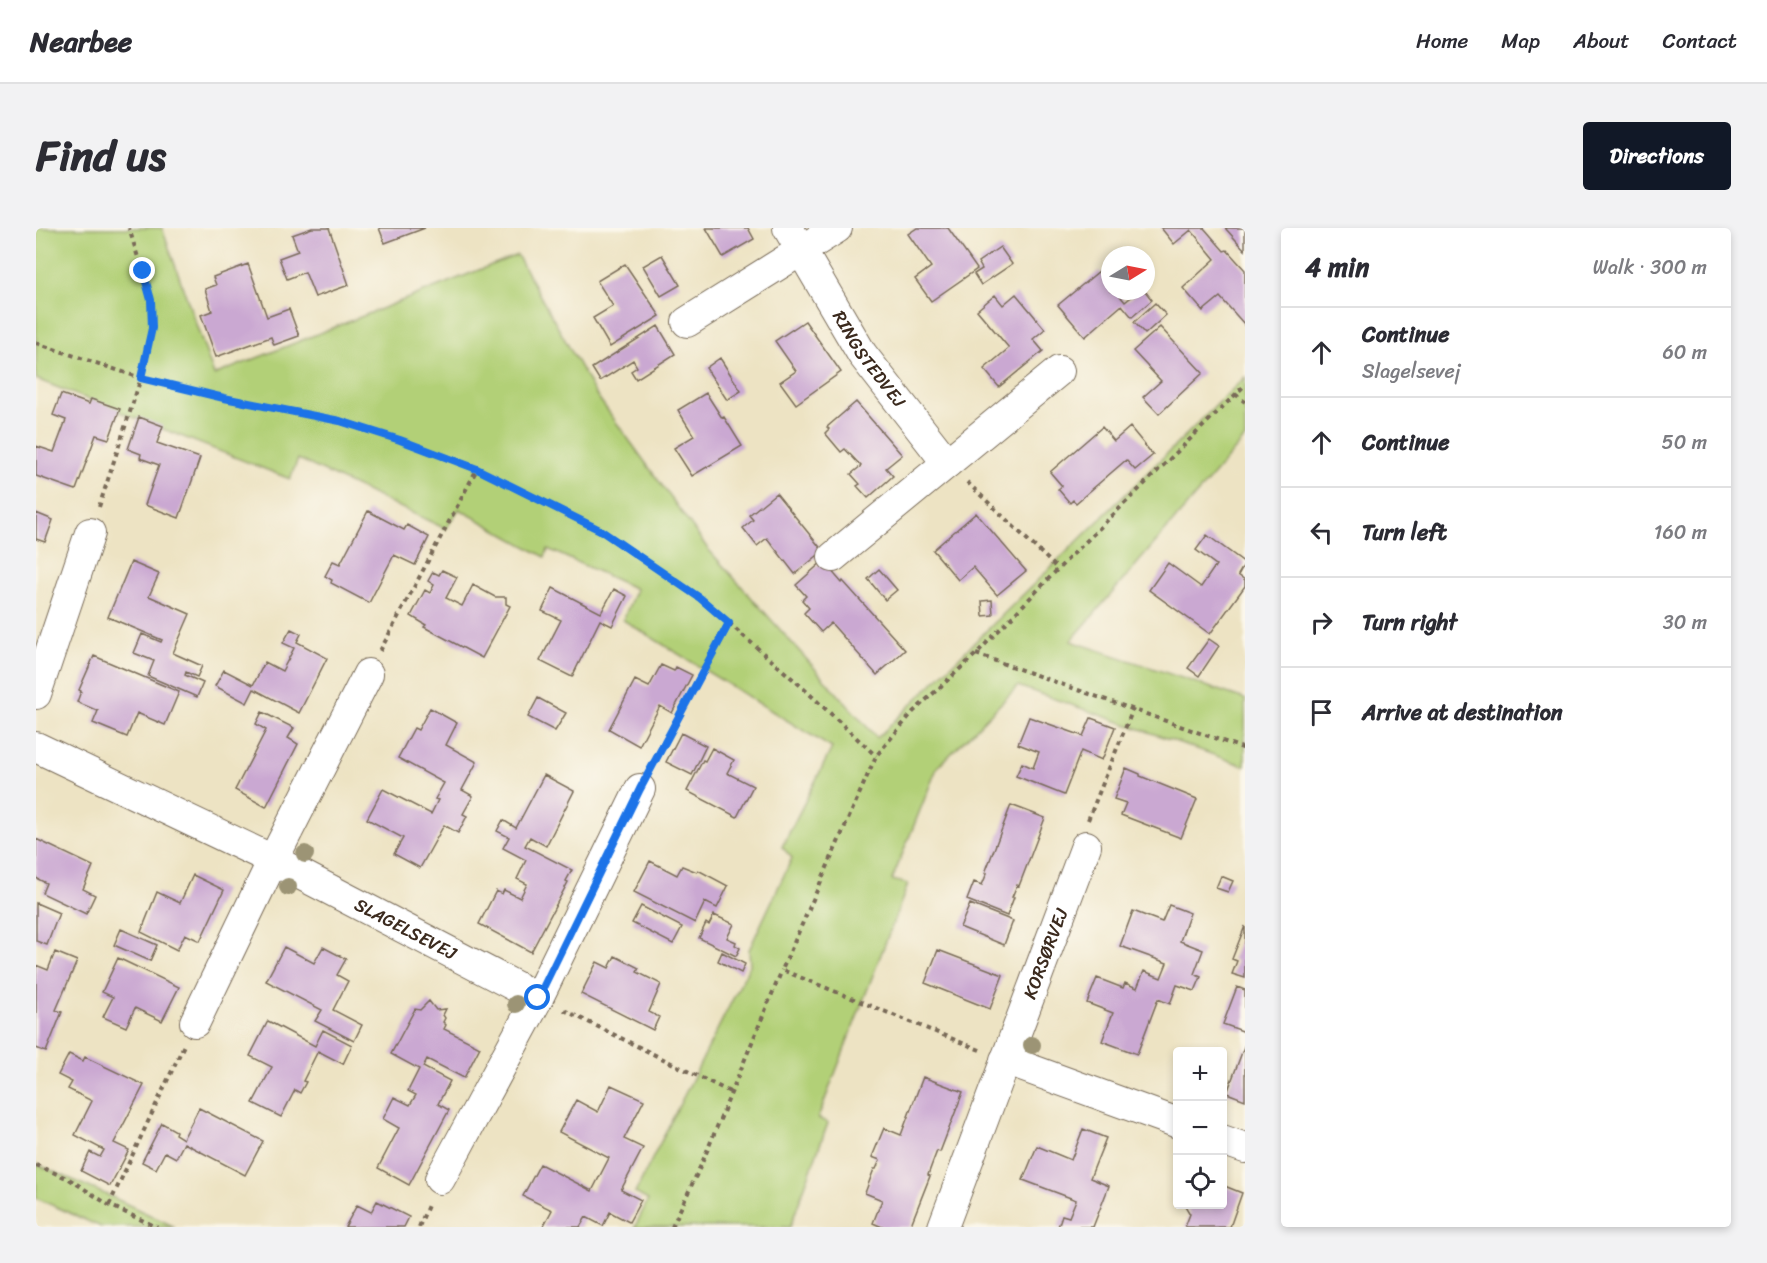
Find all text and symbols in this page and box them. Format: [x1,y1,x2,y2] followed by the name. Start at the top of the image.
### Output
[30,17,132,66] text: Nearbee
[1416,22,1468,60] text: Home
[1501,22,1540,60] text: Map
[1573,22,1630,60] text: About
[1663,22,1737,60] text: Contact
[36,119,166,193] text: Find us
[1583,122,1731,190] button: Directions
[1305,244,1369,290] text: 4 min
[1101,246,1155,300] north arrow
[1593,250,1707,285] text: Walk · 300 m
[129,257,155,283] route end
[824,304,914,415] street label: RINGSTEDVEJ
[1362,315,1450,354] text: Continue
[1662,335,1707,370] text: 60 m
[1305,336,1338,369] icon: ahead
[1362,354,1461,389] text: Slagelsevej
[1362,423,1450,462] text: Continue
[1662,425,1707,460] text: 50 m
[1305,426,1338,459] icon: ahead
[1362,513,1447,552] text: Turn left
[1654,515,1707,550] text: 160 m
[1305,516,1338,549] icon: left
[1362,603,1457,642] text: Turn right
[1663,605,1707,640] text: 30 m
[1305,606,1338,639] icon: right
[1362,693,1563,732] text: Arrive at destination
[1305,696,1338,729] icon: arrive
[349,889,463,969] street label: SLAGELSEVEJ
[1014,903,1077,1004] street label: KORSØRVEJ
[524,984,550,1010] route start
[1173,1047,1227,1209] map controls
[1173,1047,1227,1101] button: +
[1173,1101,1227,1155] button: −
[1173,1155,1227,1209] button: locate

